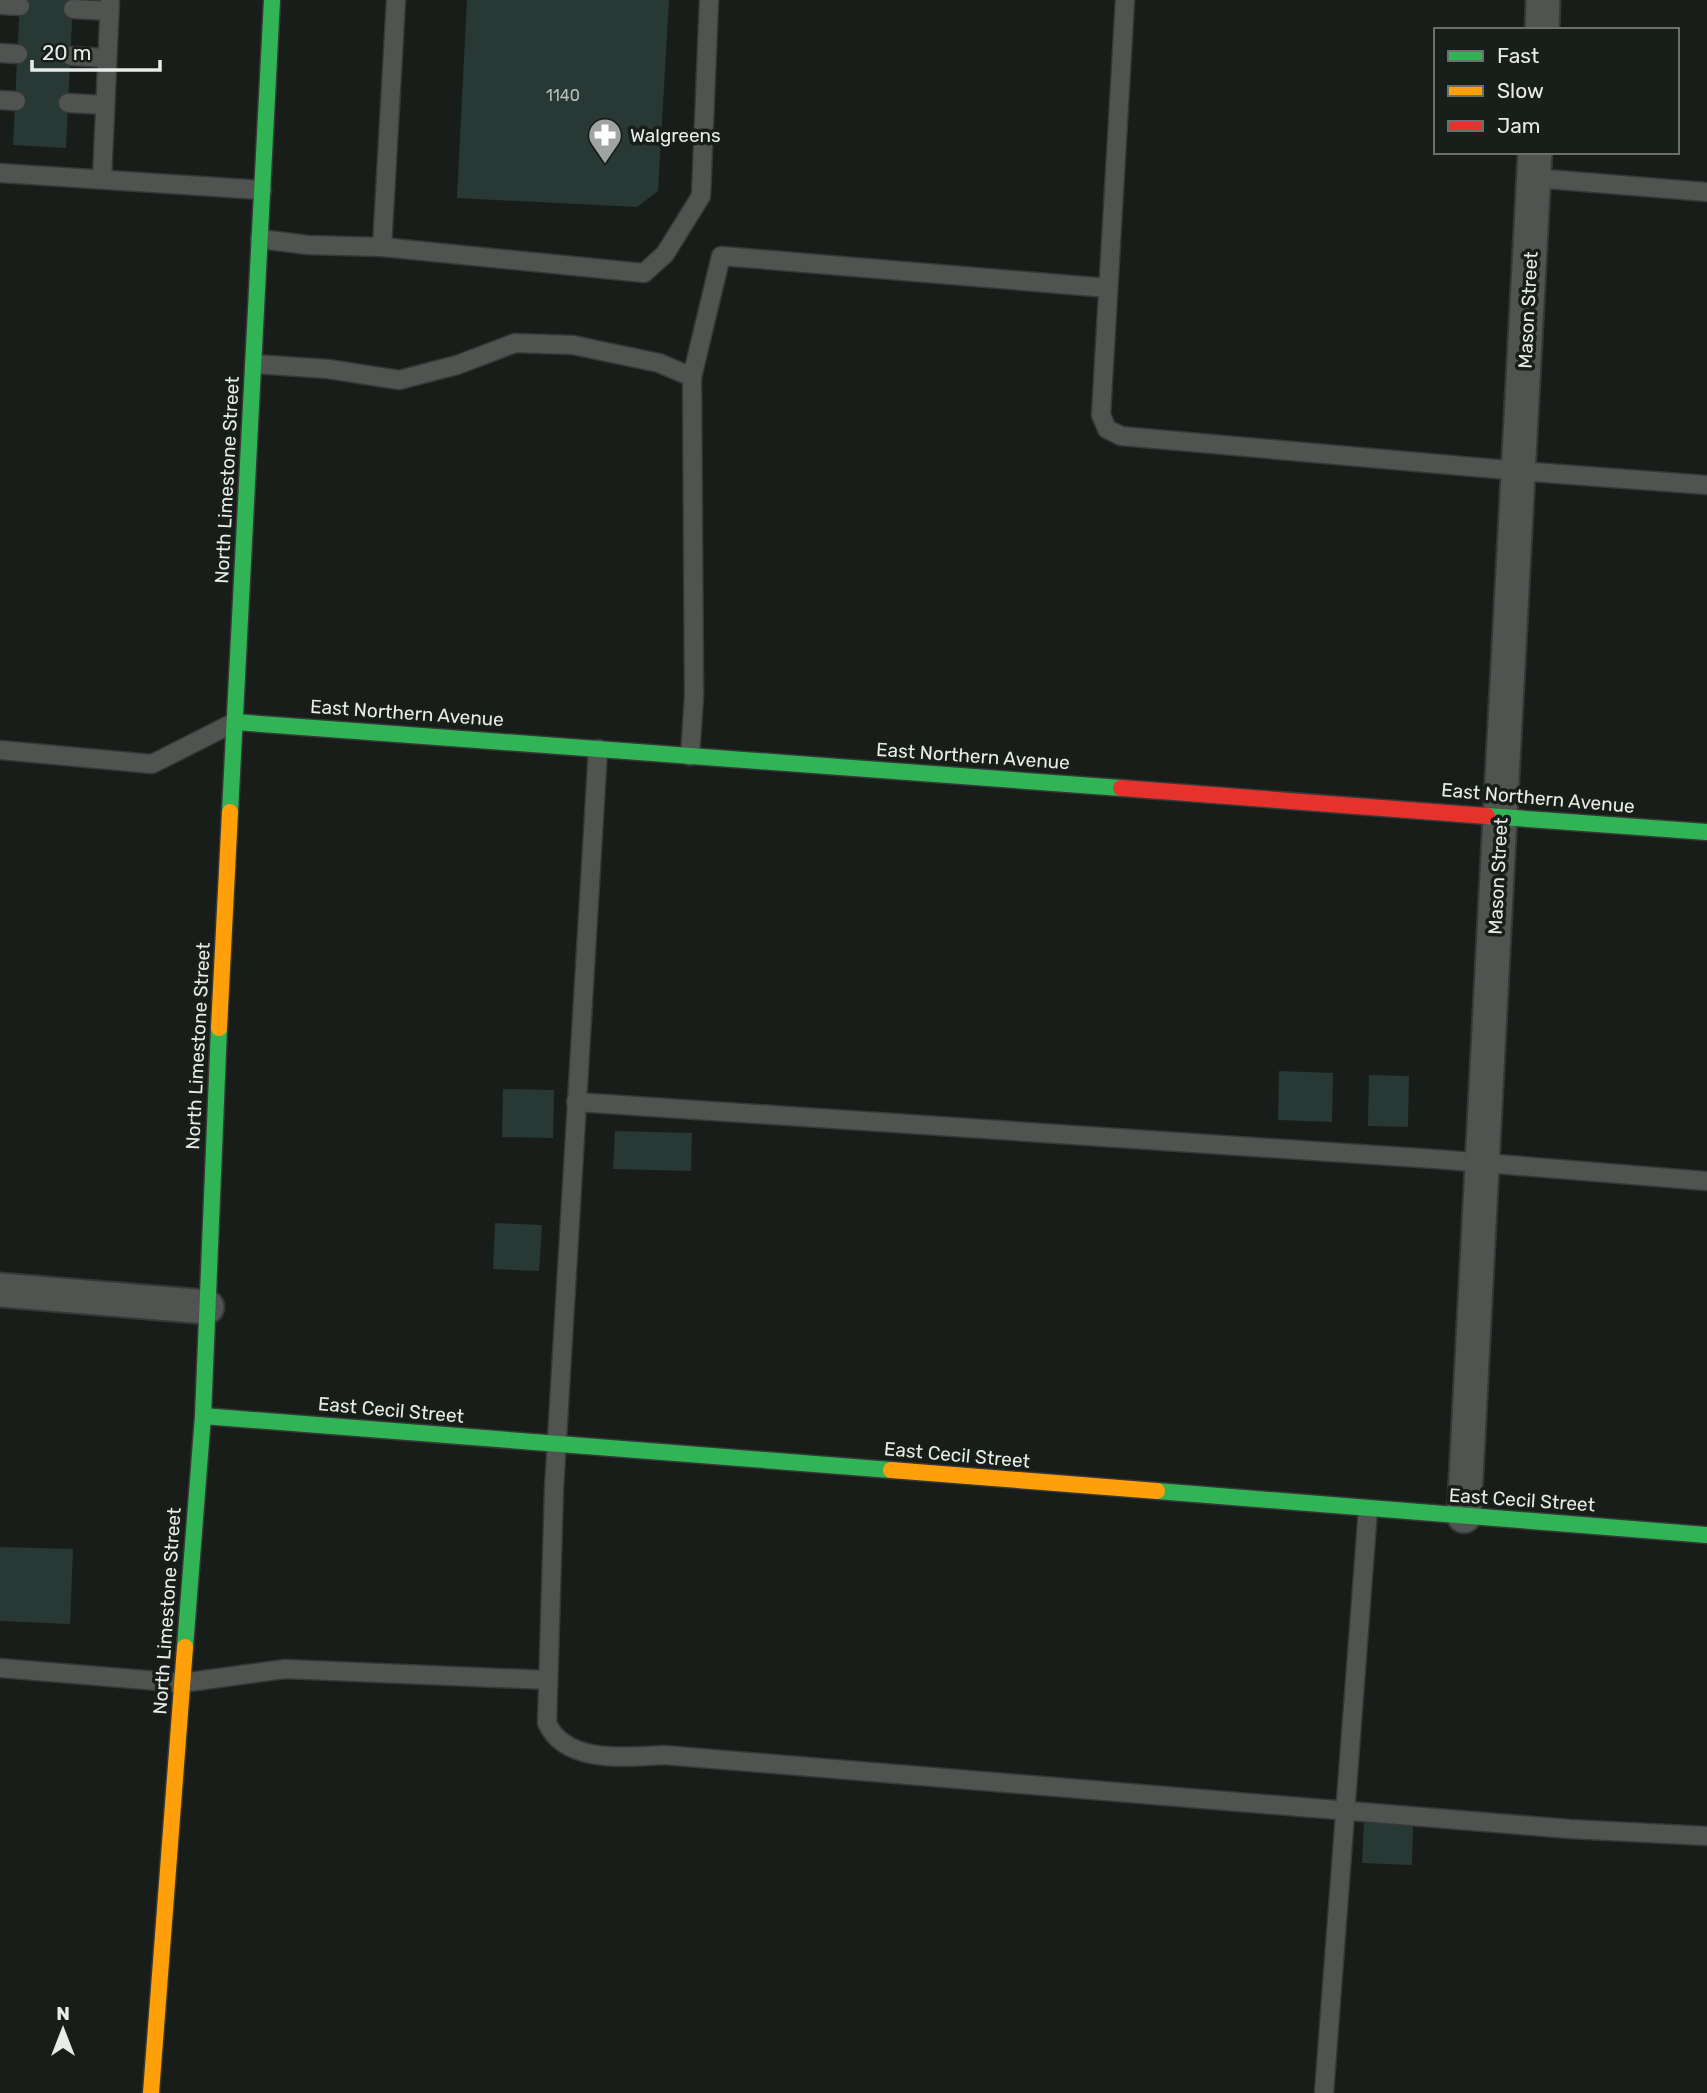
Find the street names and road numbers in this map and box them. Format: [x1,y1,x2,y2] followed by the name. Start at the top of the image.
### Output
[1513,250,1543,369] street label: Mason Street
[210,375,244,584] street label: North Limestone Street
[309,695,505,731] street label: East Northern Avenue
[875,738,1071,774] street label: East Northern Avenue
[1440,778,1636,818] street label: East Northern Avenue
[1483,816,1513,935] street label: Mason Street
[181,941,215,1150] street label: North Limestone Street
[317,1392,465,1428] street label: East Cecil Street
[883,1437,1031,1473] street label: East Cecil Street
[1448,1483,1596,1517] street label: East Cecil Street
[148,1506,186,1715] street label: North Limestone Street

